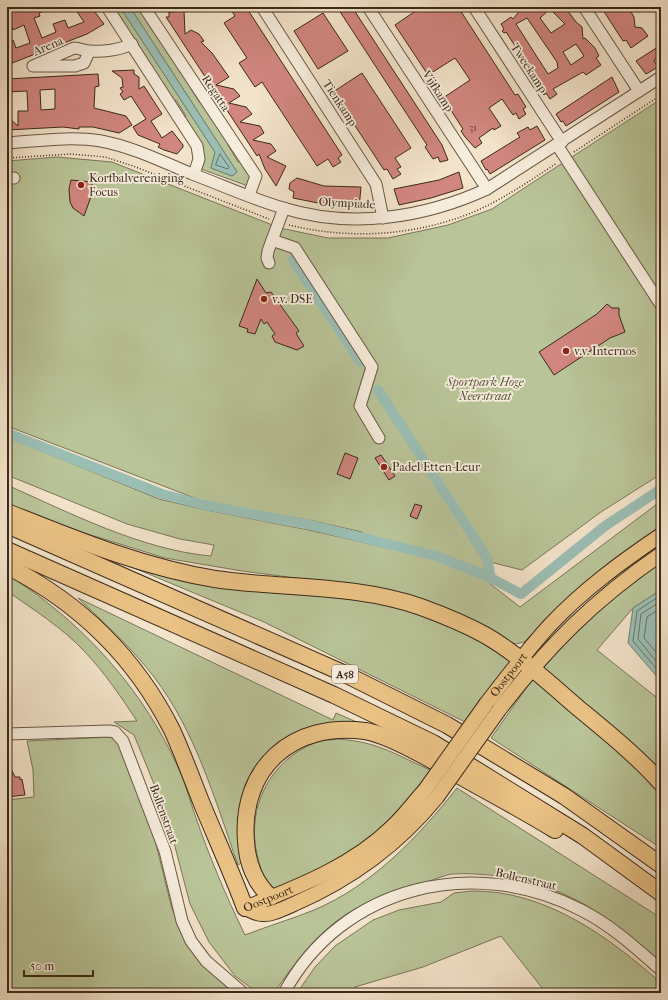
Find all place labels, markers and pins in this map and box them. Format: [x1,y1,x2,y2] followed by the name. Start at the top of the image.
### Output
[89,171,185,199] place label: Korfbalvereniging Focus
[76,180,86,190] marker: Korfbalvereniging Focus
[272,292,313,306] place label: v.v. DSE
[259,294,269,304] marker: v.v. DSE
[574,344,637,358] place label: v.v. Internos
[561,346,571,356] marker: v.v. Internos
[392,460,481,474] place label: Padel Etten-Leur
[379,462,389,472] marker: Padel Etten-Leur

